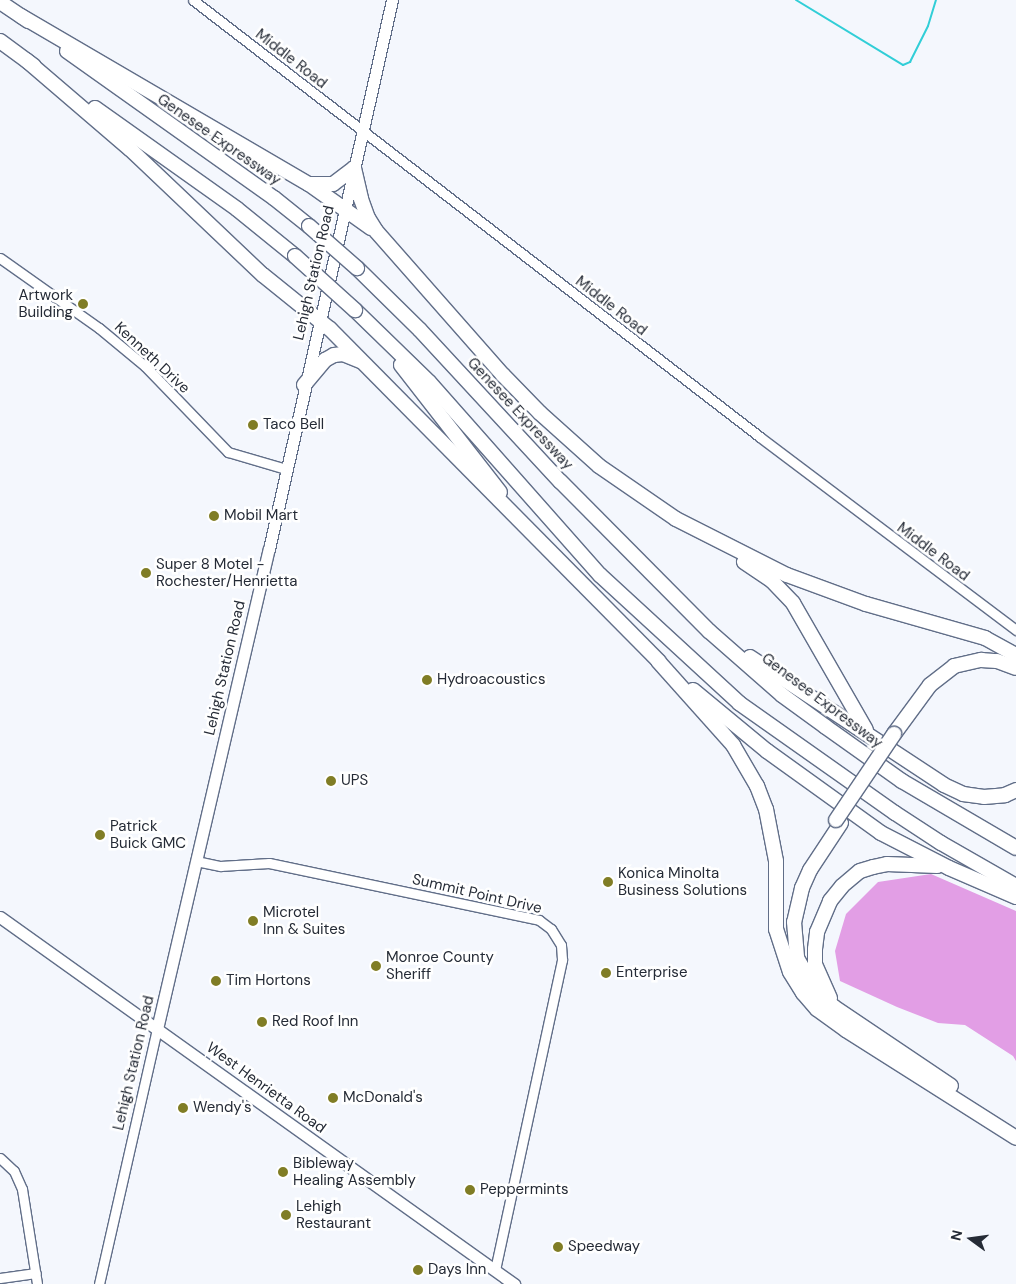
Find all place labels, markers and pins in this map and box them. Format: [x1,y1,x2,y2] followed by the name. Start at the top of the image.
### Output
[18,286,73,321] place label: Artwork Building
[77,298,89,310] marker: Artwork Building
[263,416,324,434] place label: Taco Bell
[247,419,259,431] marker: Taco Bell
[224,507,298,525] place label: Mobil Mart
[208,510,220,522] marker: Mobil Mart
[156,555,297,590] place label: Super 8 Motel - Rochester/Henrietta
[140,567,152,579] marker: Super 8 Motel - Rochester/Henrietta
[437,671,545,689] place label: Hydroacoustics
[421,674,433,686] marker: Hydroacoustics
[341,772,368,790] place label: UPS
[325,775,337,787] marker: UPS
[110,817,186,852] place label: Patrick Buick GMC
[94,829,106,841] marker: Patrick Buick GMC
[618,864,747,899] place label: Konica Minolta Business Solutions
[602,876,614,888] marker: Konica Minolta Business Solutions
[263,903,345,938] place label: Microtel Inn & Suites
[247,915,259,927] marker: Microtel Inn & Suites
[386,948,494,983] place label: Monroe County Sheriff
[370,960,382,972] marker: Monroe County Sheriff
[616,964,687,982] place label: Enterprise
[600,967,612,979] marker: Enterprise
[226,972,311,990] place label: Tim Hortons
[210,975,222,987] marker: Tim Hortons
[272,1013,358,1031] place label: Red Roof Inn
[256,1016,268,1028] marker: Red Roof Inn
[343,1089,423,1107] place label: McDonald's
[327,1092,339,1104] marker: McDonald's
[193,1099,252,1117] place label: Wendy's
[177,1102,189,1114] marker: Wendy's
[293,1154,416,1189] place label: Bibleway Healing Assembly
[277,1166,289,1178] marker: Bibleway Healing Assembly
[480,1181,569,1199] place label: Peppermints
[464,1184,476,1196] marker: Peppermints
[296,1197,371,1232] place label: Lehigh Restaurant
[280,1209,292,1221] marker: Lehigh Restaurant
[568,1238,640,1256] place label: Speedway
[552,1241,564,1253] marker: Speedway
[428,1261,486,1279] place label: Days Inn
[412,1264,424,1276] marker: Days Inn

